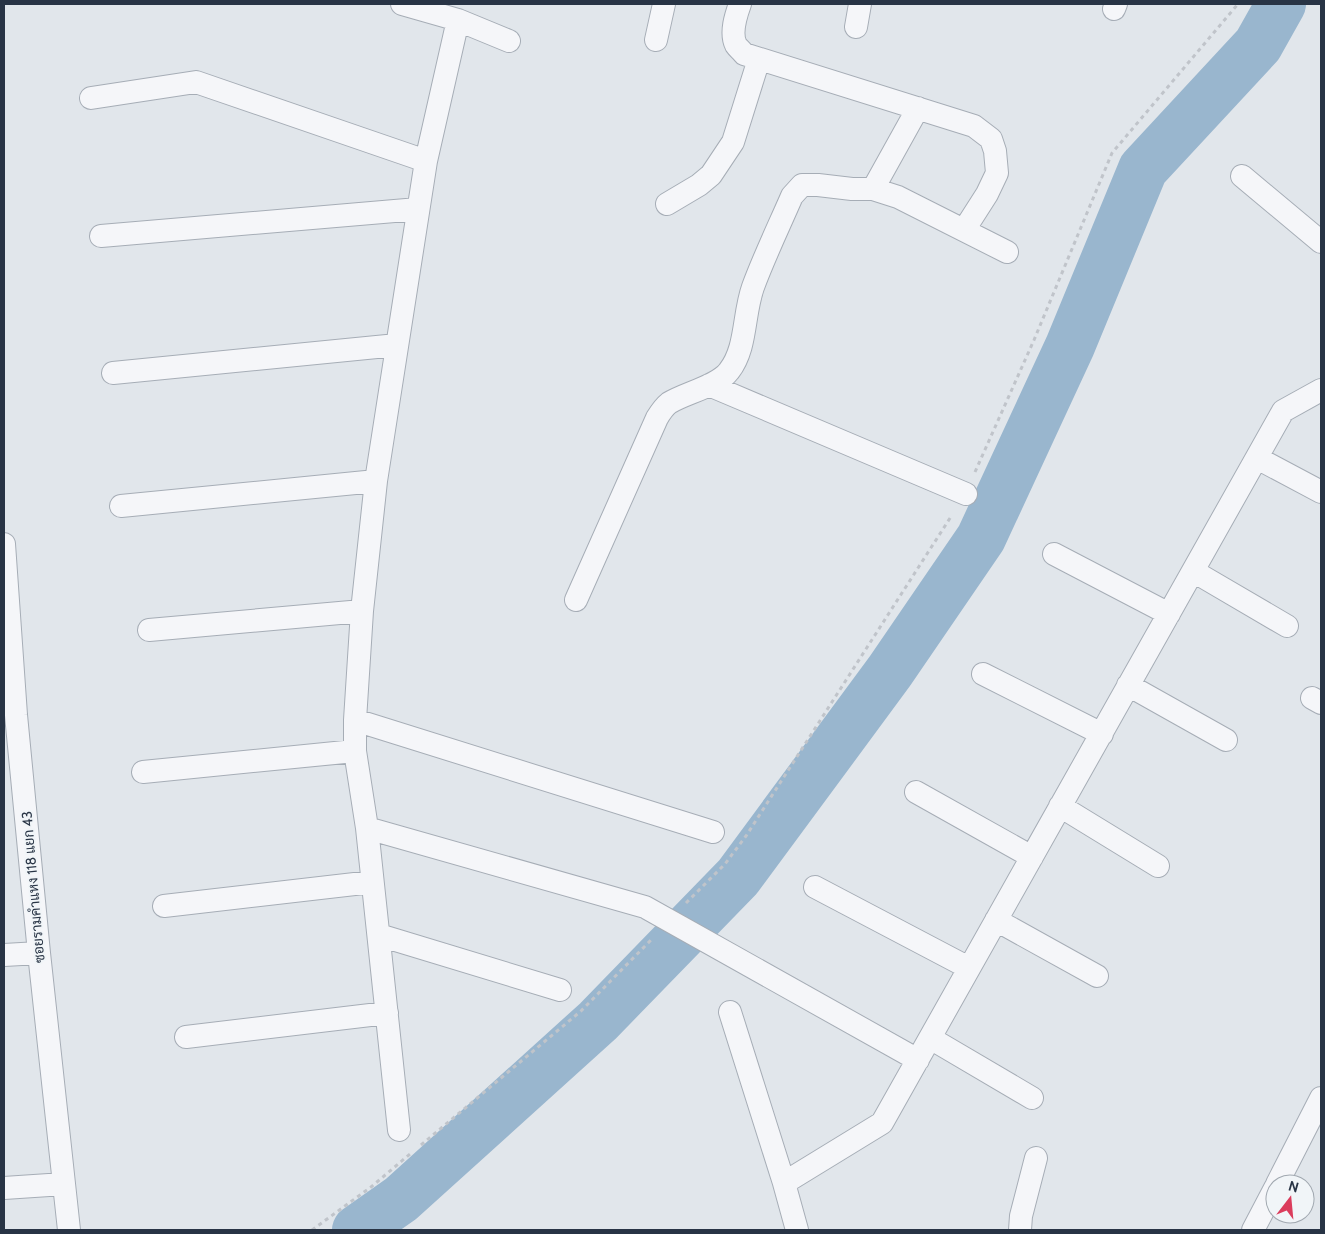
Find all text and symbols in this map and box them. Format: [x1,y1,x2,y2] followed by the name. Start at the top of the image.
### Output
[17,810,49,964] street label: ซอยรามคำแหง 118 แยก 43
[1265,1174,1315,1224] north arrow
[1286,1176,1301,1197] text: N

